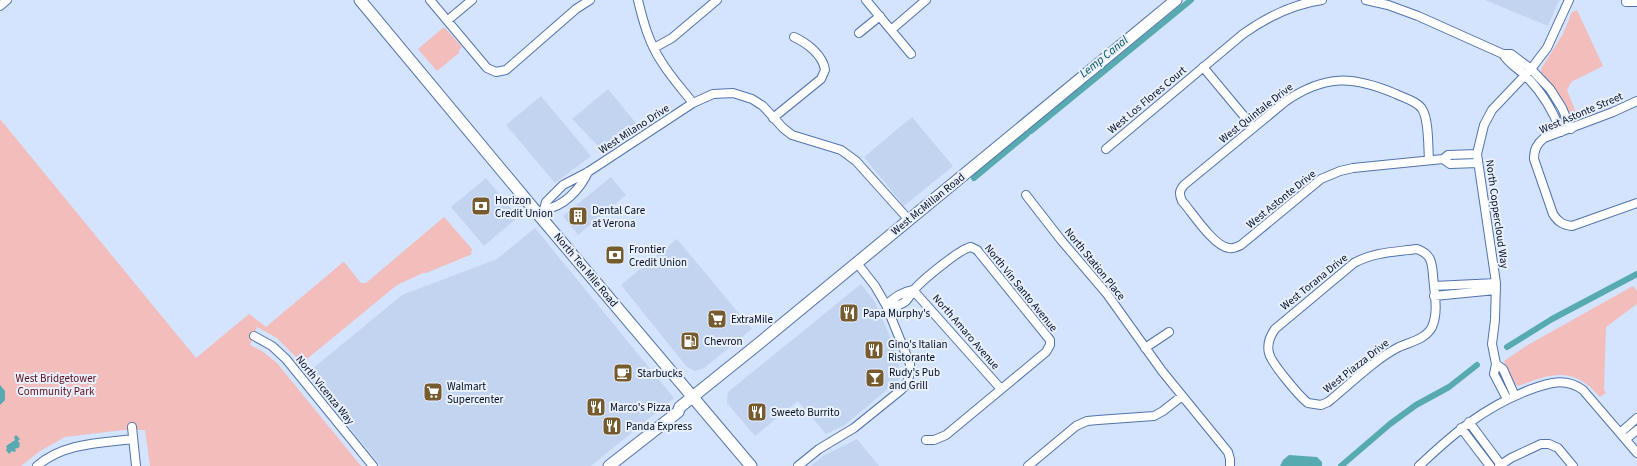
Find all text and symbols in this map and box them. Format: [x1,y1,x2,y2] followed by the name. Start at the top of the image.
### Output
[1076,32,1132,82] water label: Lemp Canal
[1105,62,1190,137] street label: West Los Flores Court
[1216,79,1296,147] street label: West Quintale Drive
[1537,89,1625,137] street label: West Astonte Street
[596,100,673,157] street label: West Milano Drive
[1482,159,1512,269] street label: North Coppercloud Way
[1243,166,1319,232] street label: West Astonte Drive
[888,170,968,238] street label: West McMillan Road
[495,193,553,221] place label: Horizon Credit Union
[470,195,492,217] bank icon: Horizon Credit Union
[592,203,646,231] place label: Dental Care at Verona
[567,205,589,227] building icon: Dental Care at Verona
[1061,225,1129,304] street label: North Station Place
[551,230,621,310] street label: North Ten Mile Road
[981,241,1061,335] street label: North Vin Santo Avenue
[629,242,687,270] place label: Frontier Credit Union
[604,244,626,266] bank icon: Frontier Credit Union
[1277,250,1351,314] street label: West Torana Drive
[929,291,1003,373] street label: North Amaro Avenue
[838,302,860,324] restaurant icon: Papa Murphy's
[863,306,931,321] place label: Papa Murphy's
[706,308,728,330] supermarket icon: ExtraMile
[731,312,773,327] place label: ExtraMile
[679,330,701,352] fuel station icon: Chevron
[704,334,743,349] place label: Chevron
[1320,335,1392,396] street label: West Piazza Drive
[888,337,947,365] place label: Gino's Italian Ristorante
[863,339,885,361] restaurant icon: Gino's Italian Ristorante
[293,352,357,428] street label: North Vicenza Way
[612,362,634,384] cafe icon: Starbucks
[889,365,940,393] place label: Rudy's Pub and Grill
[637,366,683,381] place label: Starbucks
[864,367,886,389] bar icon: Rudy's Pub and Grill
[16,371,97,399] park label: West Bridgetower Community Park
[447,379,503,407] place label: Walmart Supercenter
[422,381,444,403] supermarket icon: Walmart Supercenter
[585,396,607,418] restaurant icon: Marco's Pizza
[610,400,671,415] place label: Marco's Pizza
[746,401,768,423] restaurant icon: Sweeto Burrito
[771,405,840,420] place label: Sweeto Burrito
[601,415,623,437] restaurant icon: Panda Express
[626,419,692,434] place label: Panda Express

